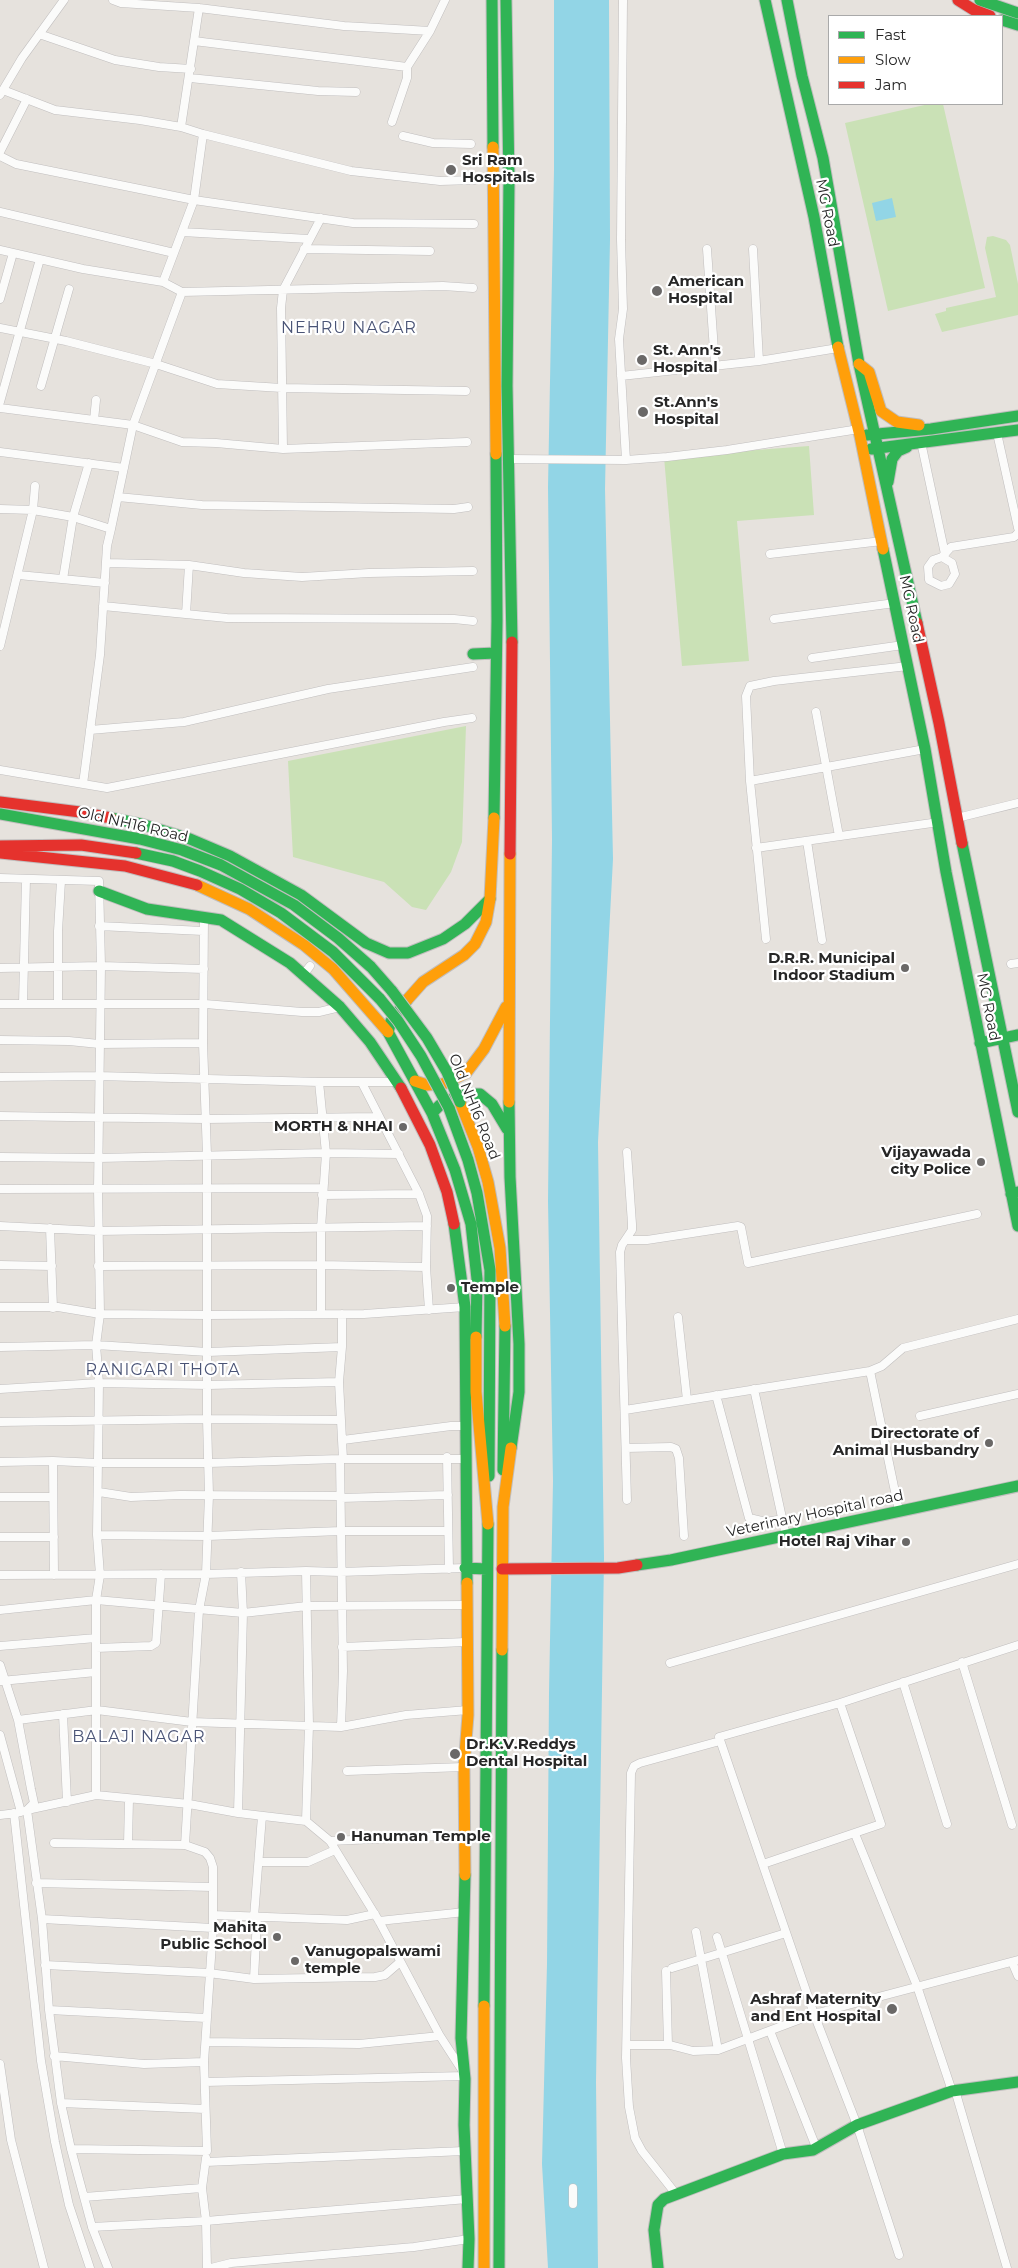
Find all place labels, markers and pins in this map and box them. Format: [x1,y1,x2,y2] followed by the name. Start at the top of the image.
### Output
[462,152,535,187] place label: Sri Ram Hospitals
[444,163,458,177] marker: Sri Ram Hospitals
[668,273,744,308] place label: American Hospital
[650,284,664,298] marker: American Hospital
[653,342,721,377] place label: St. Ann's Hospital
[635,353,649,367] marker: St. Ann's Hospital
[654,394,719,429] place label: St.Ann's Hospital
[636,405,650,419] marker: St.Ann's Hospital
[768,950,895,985] place label: D.R.R. Municipal Indoor Stadium
[899,962,911,974] marker: D.R.R. Municipal Indoor Stadium
[274,1118,393,1136] place label: MORTH & NHAI
[397,1121,409,1133] marker: MORTH & NHAI
[881,1144,971,1179] place label: Vijayawada city Police
[975,1156,987,1168] marker: Vijayawada city Police
[461,1279,519,1297] place label: Temple
[445,1282,457,1294] marker: Temple
[833,1425,979,1460] place label: Directorate of Animal Husbandry
[983,1437,995,1449] marker: Directorate of Animal Husbandry
[779,1533,896,1551] place label: Hotel Raj Vihar
[900,1536,912,1548] marker: Hotel Raj Vihar
[466,1736,587,1771] place label: Dr.K.V.Reddys Dental Hospital
[448,1747,462,1761] marker: Dr.K.V.Reddys Dental Hospital
[351,1828,491,1846] place label: Hanuman Temple
[335,1831,347,1843] marker: Hanuman Temple
[160,1919,267,1954] place label: Mahita Public School
[271,1931,283,1943] marker: Mahita Public School
[305,1943,441,1978] place label: Vanugopalswami temple
[289,1955,301,1967] marker: Vanugopalswami temple
[750,1991,881,2026] place label: Ashraf Maternity and Ent Hospital
[885,2002,899,2016] marker: Ashraf Maternity and Ent Hospital

